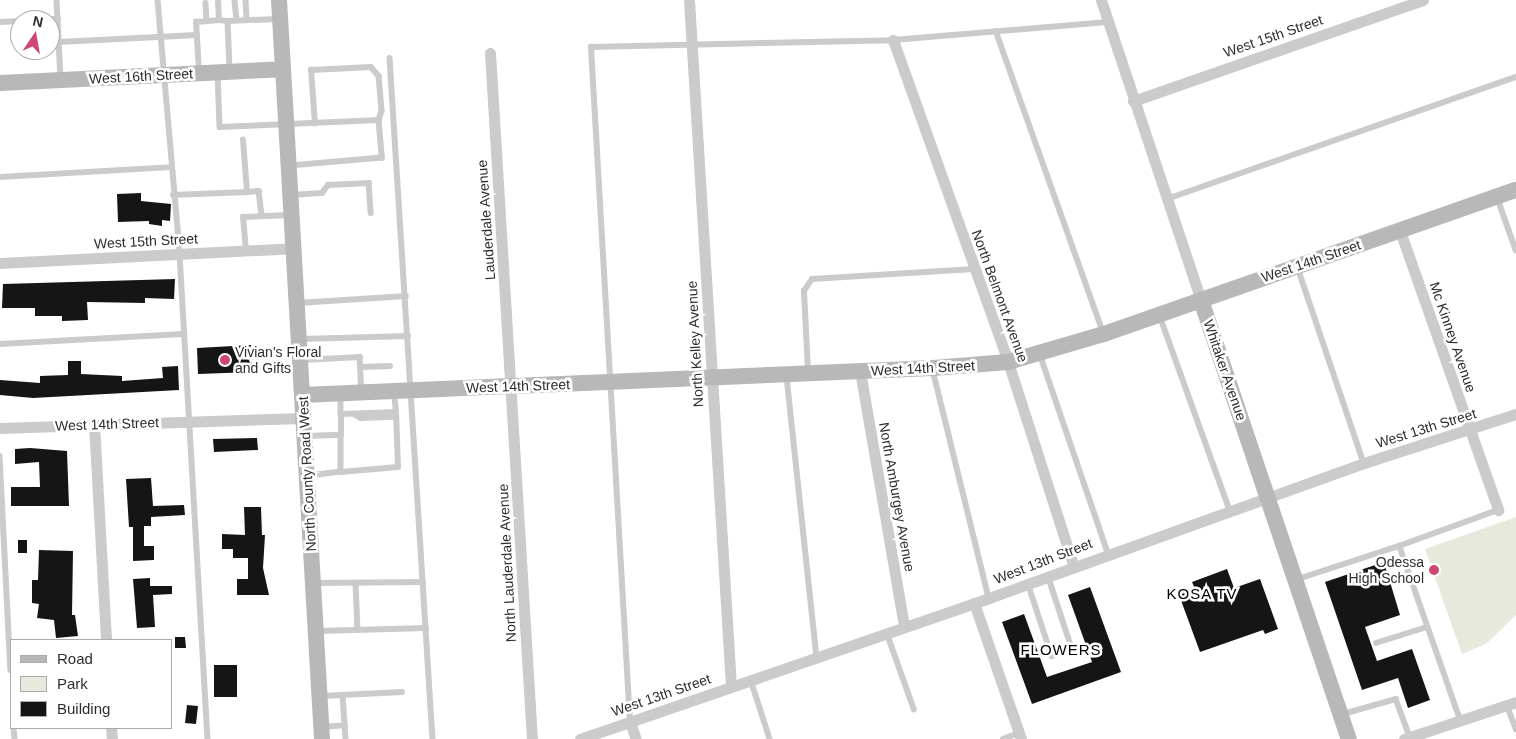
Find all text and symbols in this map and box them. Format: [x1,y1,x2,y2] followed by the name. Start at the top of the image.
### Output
[10,10,60,60] north arrow
[1221,11,1325,61] street label: West 15th Street
[31,12,45,30] text: N
[89,65,193,87] street label: West 16th Street
[473,159,499,281] street label: Lauderdale Avenue
[968,227,1032,365] street label: North Belmont Avenue
[94,230,198,252] street label: West 15th Street
[1259,236,1363,286] street label: West 14th Street
[1426,279,1480,395] street label: Mc Kinney Avenue
[683,280,707,408] street label: North Kelley Avenue
[1200,317,1250,423] street label: Whitaker Avenue
[235,344,321,377] place label: Vivian's Floral and Gifts
[219,354,231,366] marker: Vivian's Floral and Gifts
[871,357,975,379] street label: West 14th Street
[466,376,570,396] street label: West 14th Street
[295,396,319,552] street label: North County Road West
[1374,405,1478,451] street label: West 13th Street
[55,414,159,434] street label: West 14th Street
[875,420,919,574] street label: North Amburgey Avenue
[494,483,520,643] street label: North Lauderdale Avenue
[991,535,1095,587] street label: West 13th Street
[1349,554,1424,586] place label: Odessa High School
[1428,564,1440,576] marker: Odessa High School
[1165,585,1239,603] district label: KOSA TV
[10,639,172,729] legend
[1020,641,1102,659] district label: FLOWERS
[57,650,93,667] text: Road
[609,670,713,720] street label: West 13th Street
[57,675,88,692] text: Park
[57,700,110,717] text: Building

